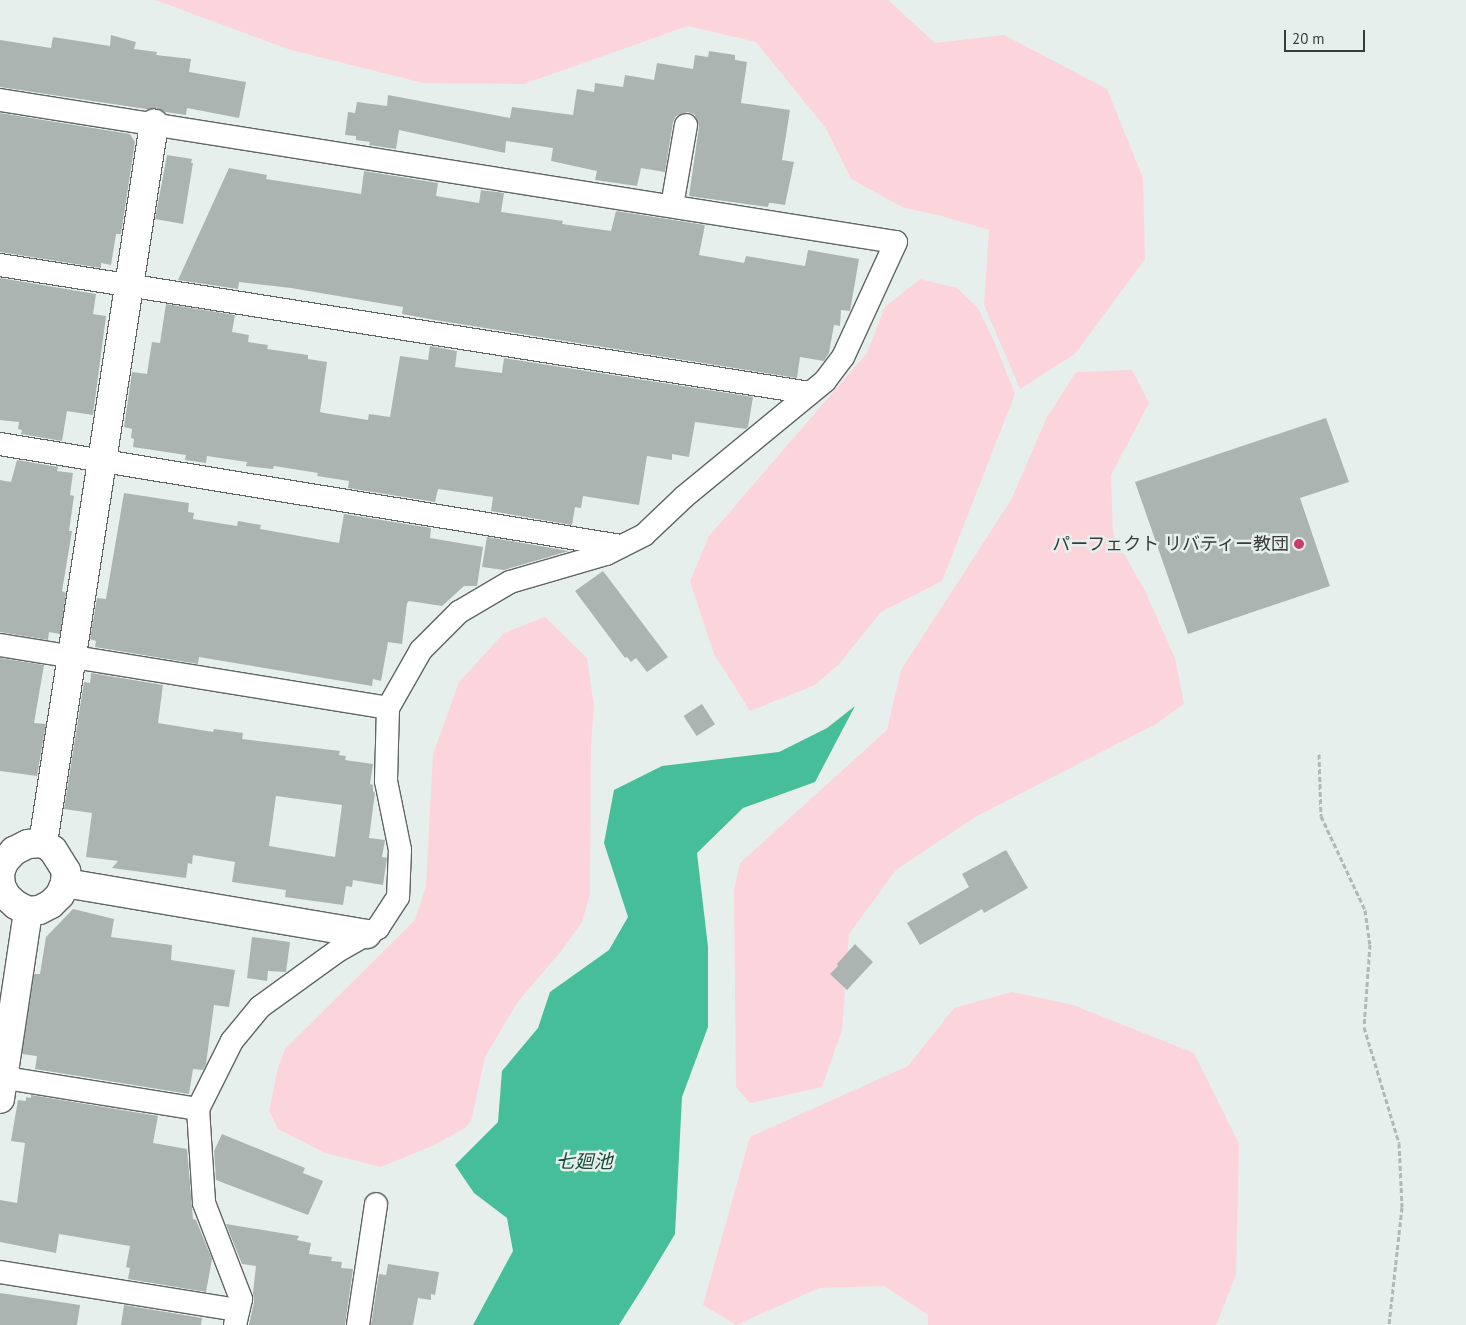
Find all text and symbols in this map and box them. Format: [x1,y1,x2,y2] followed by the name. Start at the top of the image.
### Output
[1286,20,1367,52] scale bar
[1292,29,1325,48] text: 20 m
[1050,533,1289,555] place label: パーフェクト リバティー教団
[1293,538,1305,550] marker: パーフェクト リバティー教団
[556,1151,612,1173] water label: 七廻池

